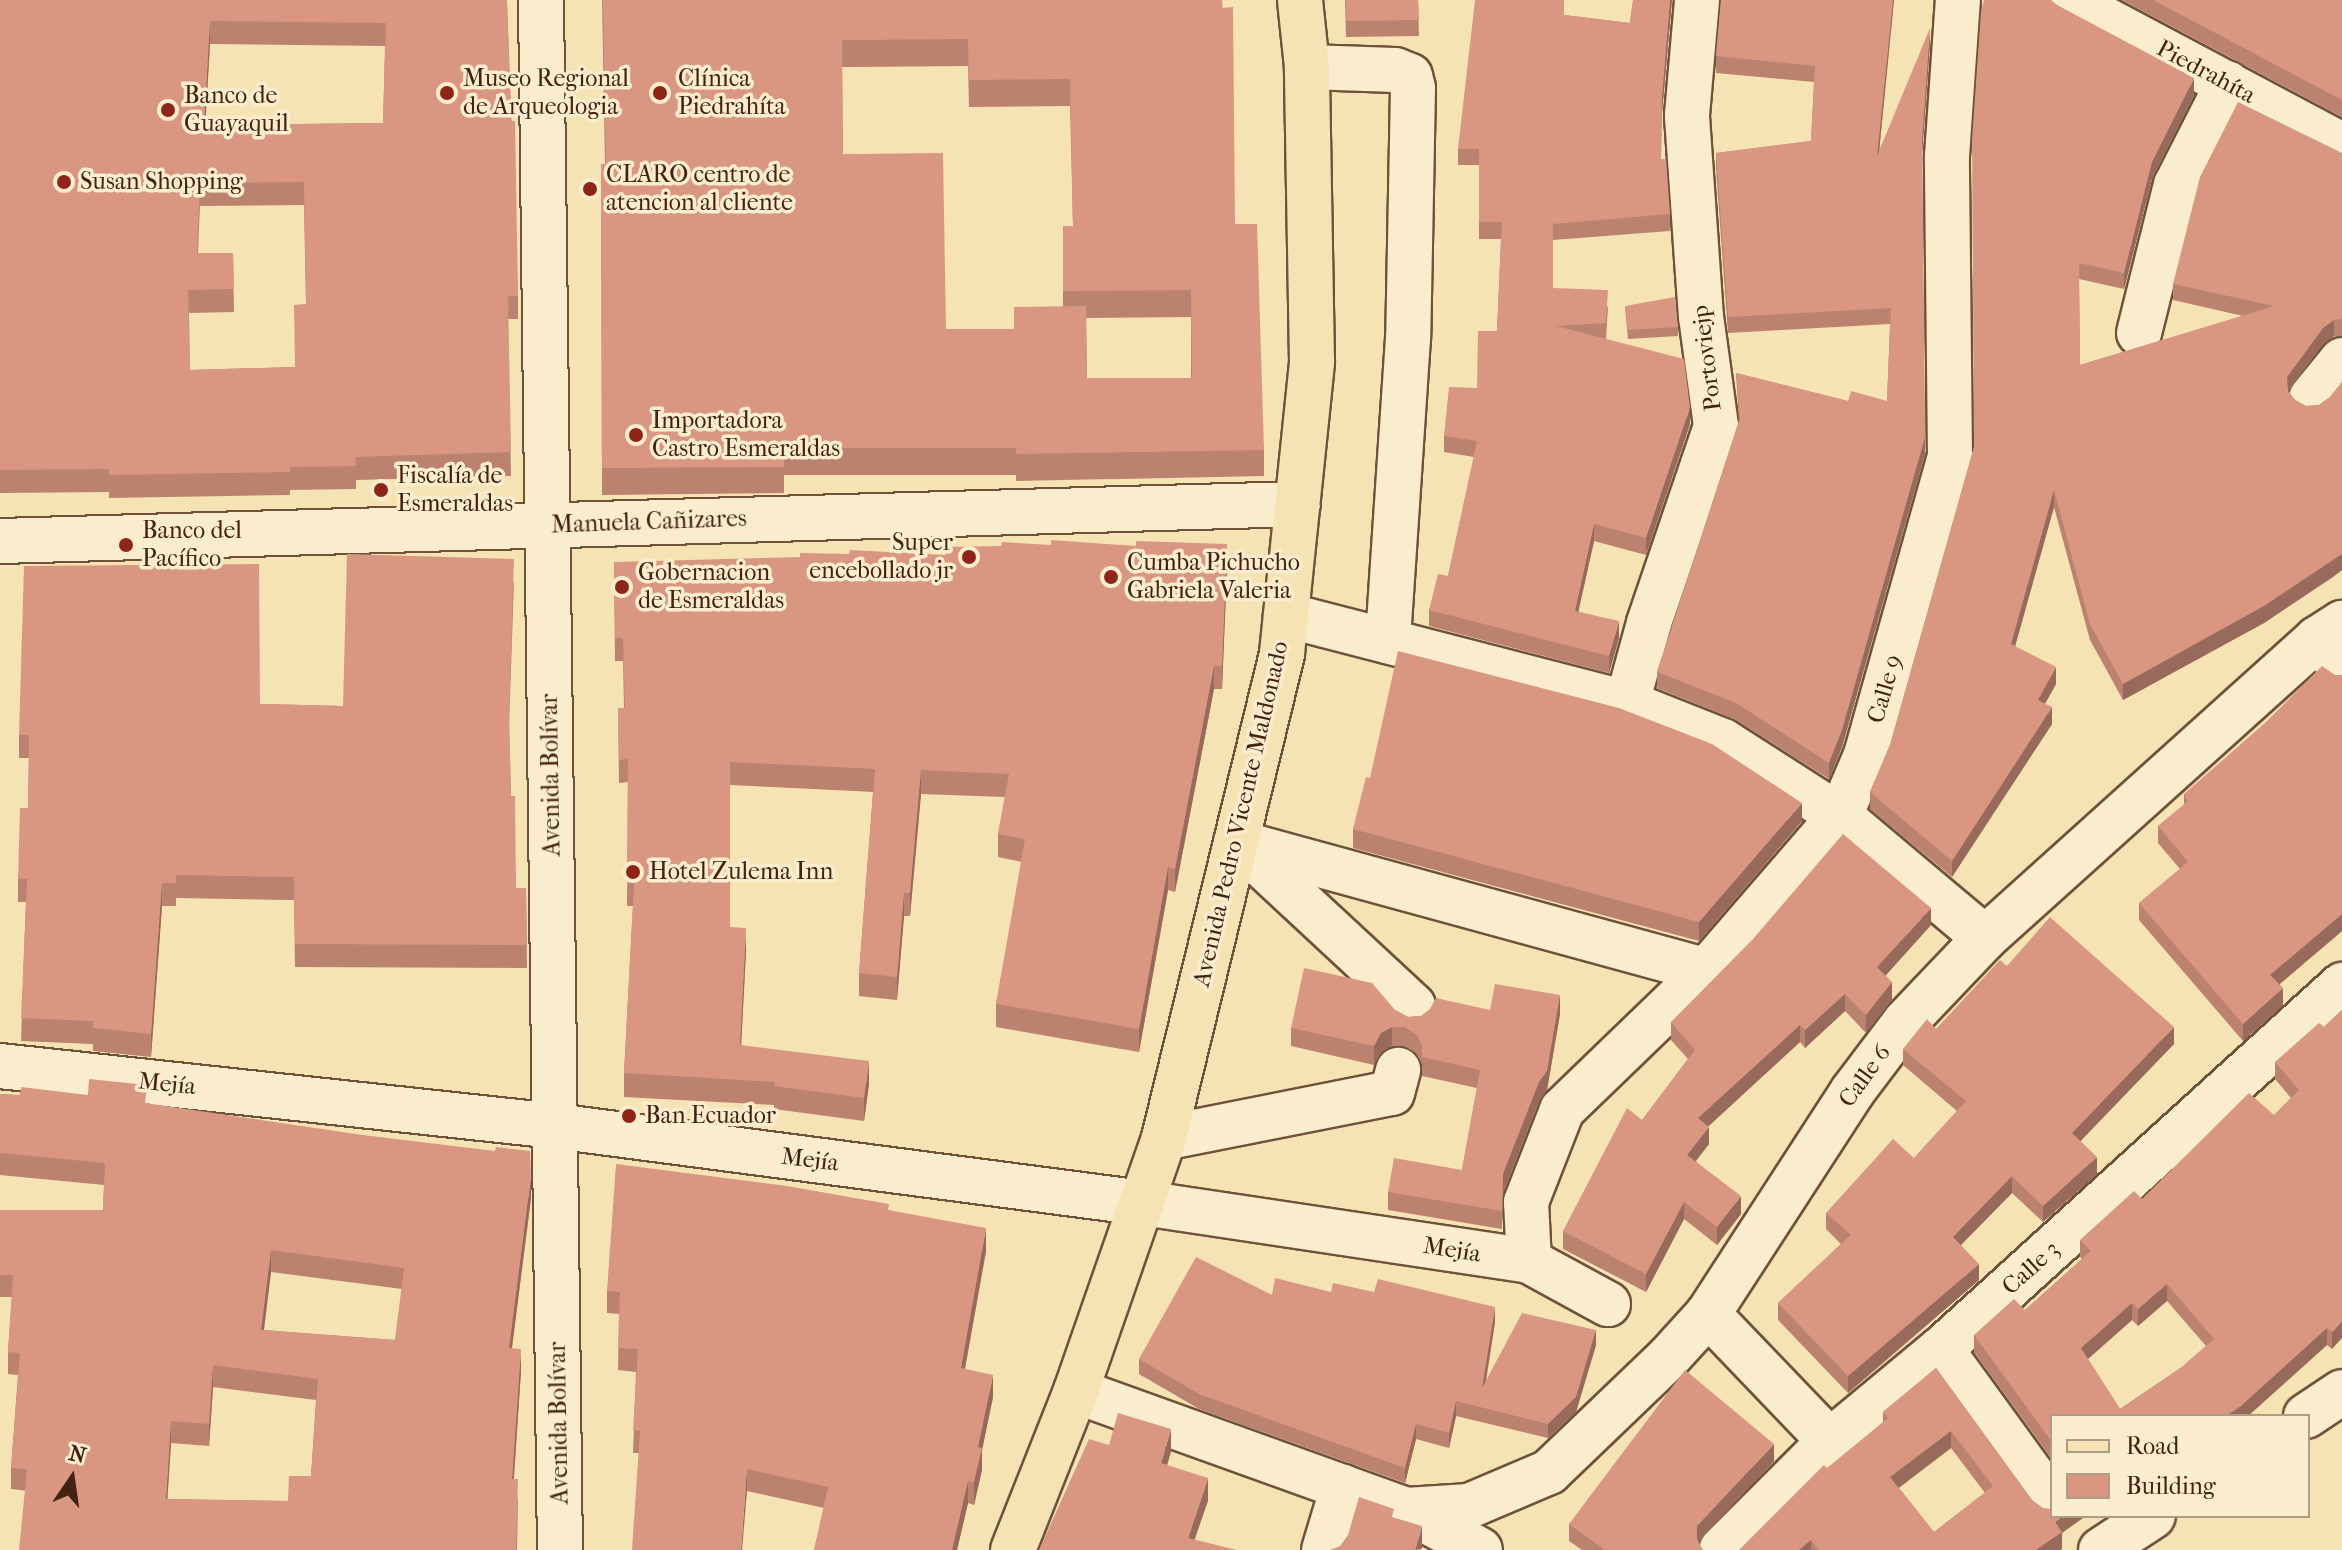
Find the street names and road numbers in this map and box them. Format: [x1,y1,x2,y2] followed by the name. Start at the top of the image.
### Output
[2152,34,2260,110] street label: Piedrahíta
[1686,303,1728,413] street label: Portoviejp
[551,504,747,540] street label: Manuela Cañizares
[1187,638,1295,990] street label: Avenida Pedro Vicente Maldonado
[1862,651,1908,727] street label: Calle 9
[535,693,567,857] street label: Avenida Bolívar
[1833,1039,1897,1113] street label: Calle 6
[137,1067,197,1101] street label: Mejía
[780,1142,840,1178] street label: Mejía
[1421,1231,1483,1269] street label: Mejía
[1996,1235,2066,1301] street label: Calle 3
[543,1341,575,1505] street label: Avenida Bolívar

